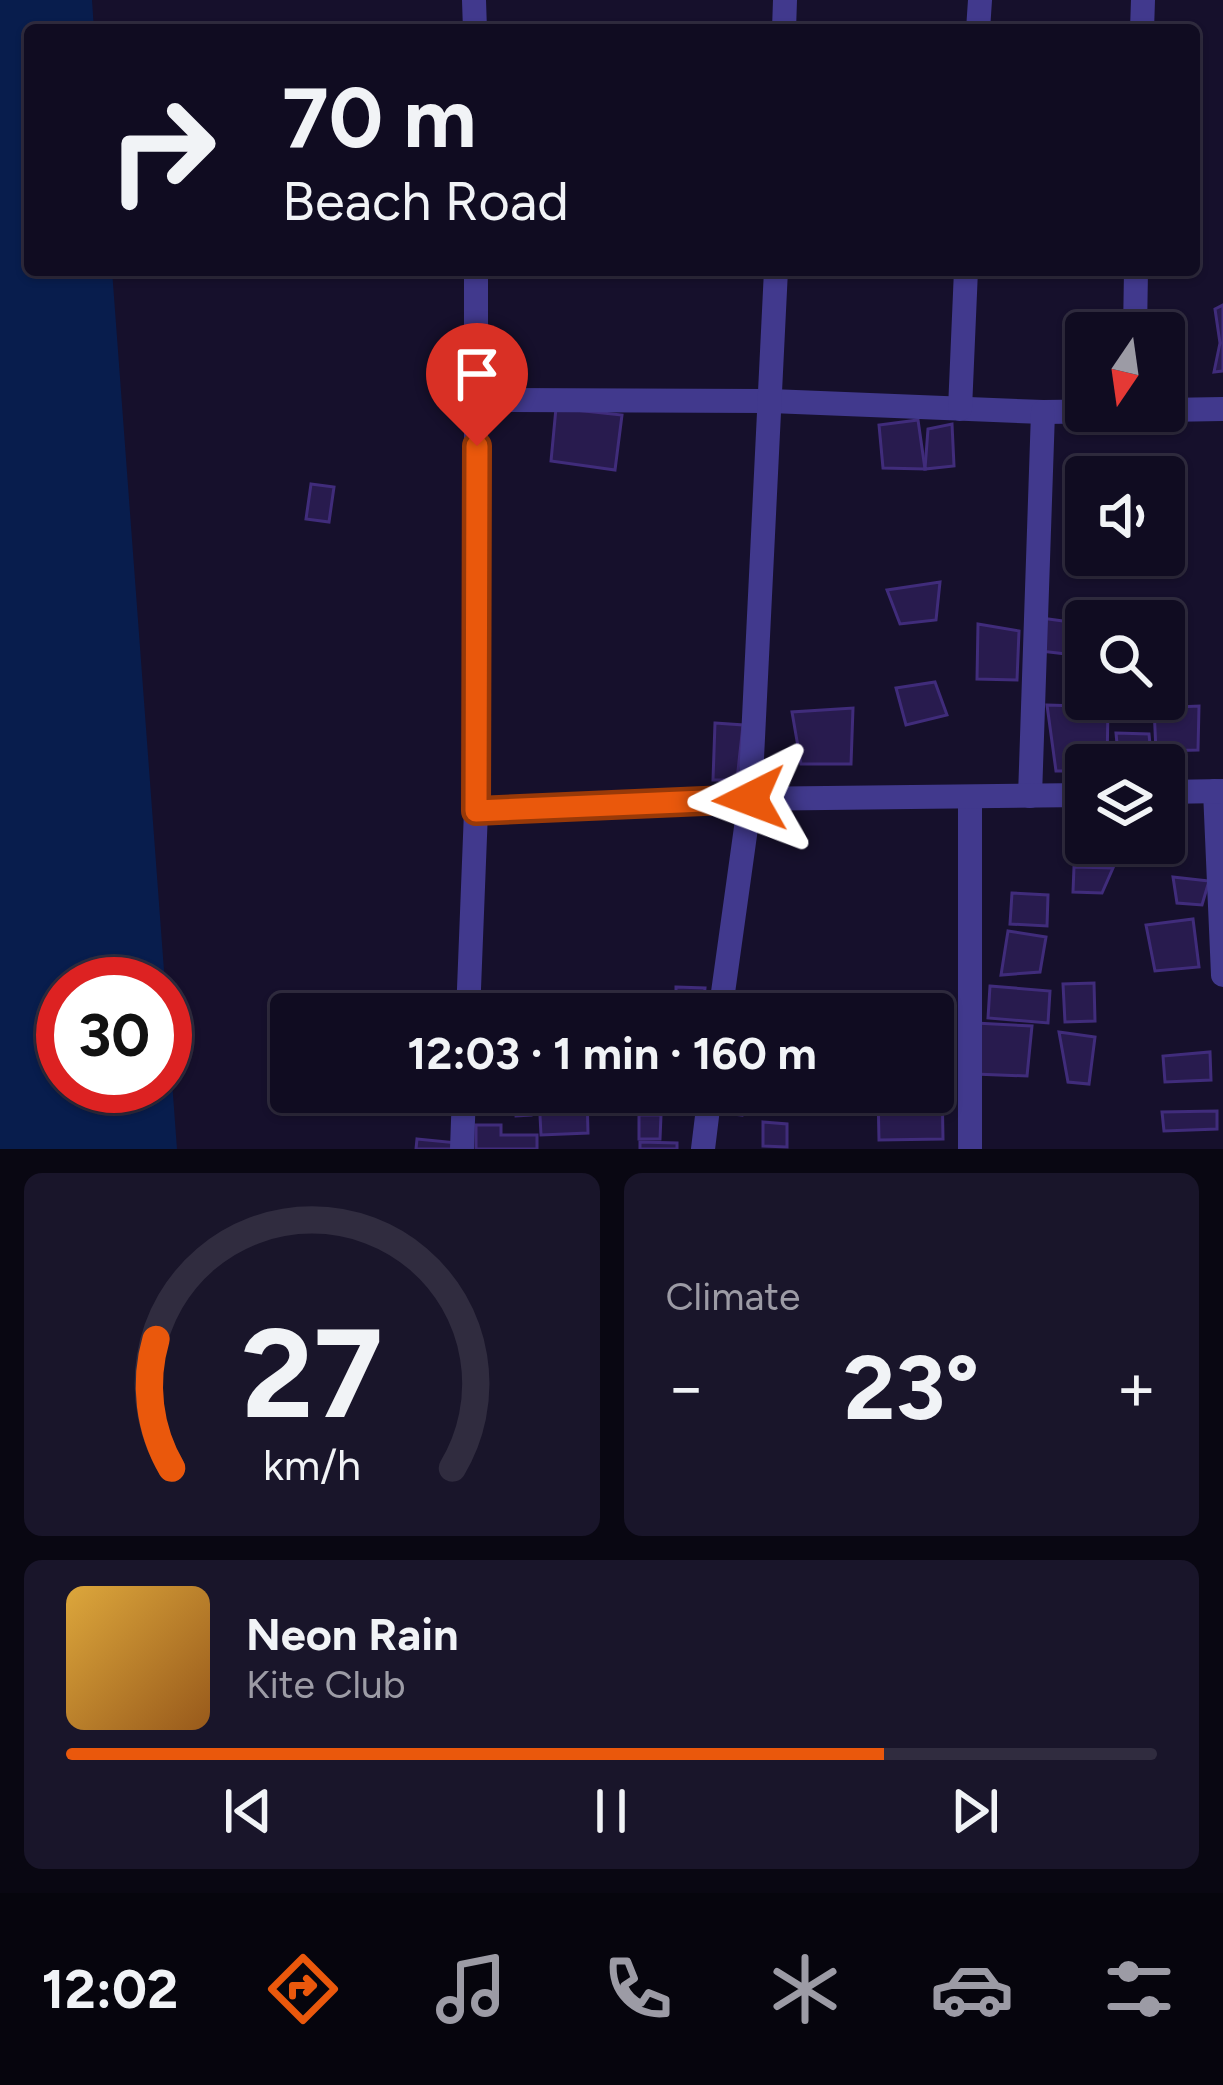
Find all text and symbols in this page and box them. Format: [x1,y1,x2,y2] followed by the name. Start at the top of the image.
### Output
[282,67,476,168] text: 70 m
[84,72,240,228] icon: right
[282,169,569,234] text: Beach Road
[1065,312,1185,432] north arrow
[1065,312,1185,864] map controls
[426,323,528,446] pin
[444,341,510,407] icon: arrive
[1065,456,1185,576] button: sound
[1065,600,1185,720] button: search
[687,736,813,862] position arrow
[1065,744,1185,864] button: layers
[36,957,192,1113] speed limit sign: 30
[407,1026,817,1080] text: 12:03 · 1 min · 160 m
[666,1273,800,1320] text: Climate
[241,1298,383,1448] text: 27
[843,1333,979,1442] text: 23°
[666,1347,707,1427] text: −
[1116,1347,1157,1427] text: +
[263,1438,361,1490] text: km/h
[246,1607,459,1661] text: Neon Rain
[246,1661,406,1708] text: Kite Club
[215,1778,281,1844] icon: previous
[578,1778,644,1844] icon: pause
[942,1778,1008,1844] icon: next
[261,1947,345,2031] icon: directions
[429,1947,513,2031] icon: music
[596,1947,680,2031] icon: phone
[763,1947,847,2031] icon: climate
[930,1947,1014,2031] icon: car
[1097,1947,1181,2031] icon: filters
[42,1957,178,2022] text: 12:02

